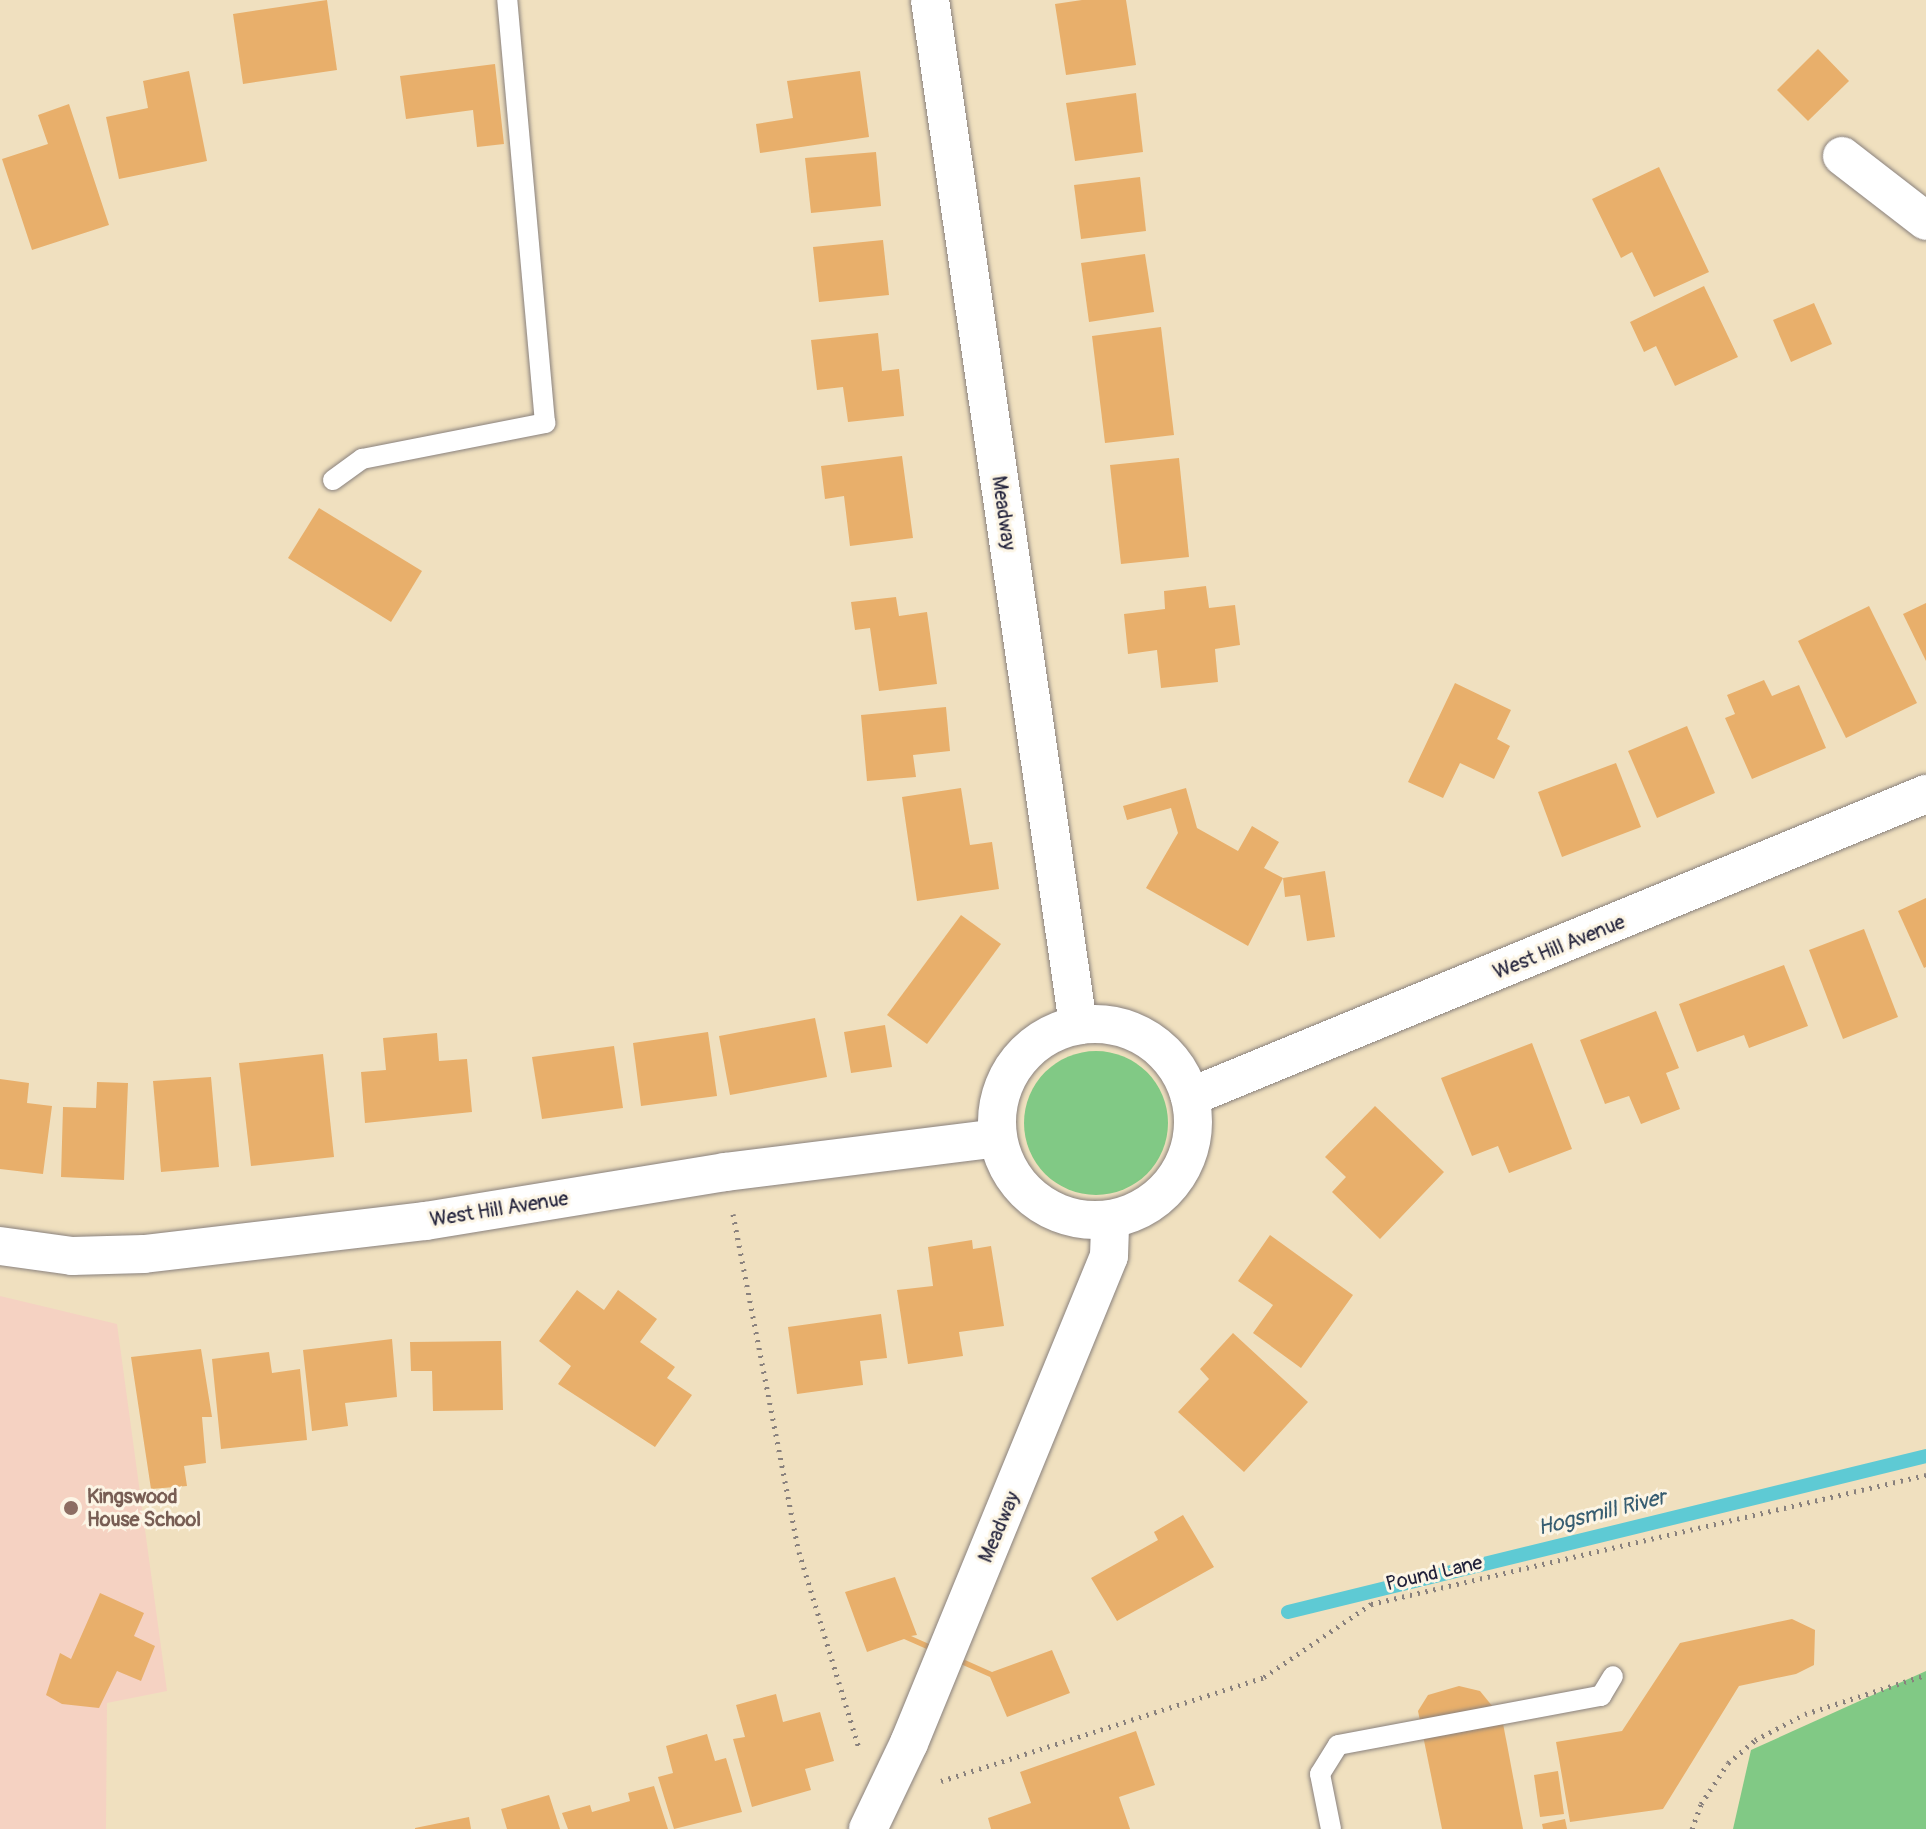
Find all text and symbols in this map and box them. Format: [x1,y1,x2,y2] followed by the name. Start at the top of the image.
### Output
[987,474,1021,552] street label: Meadway
[1490,910,1628,984] street label: West Hill Avenue
[428,1186,570,1232] street label: West Hill Avenue
[87,1484,201,1531] place label: Kingswood House School
[1535,1484,1669,1542] water label: Hogsmill River
[973,1488,1025,1566] street label: Meadway
[62,1499,80,1517] marker: Kingswood House School
[1383,1550,1485,1596] street label: Pound Lane

